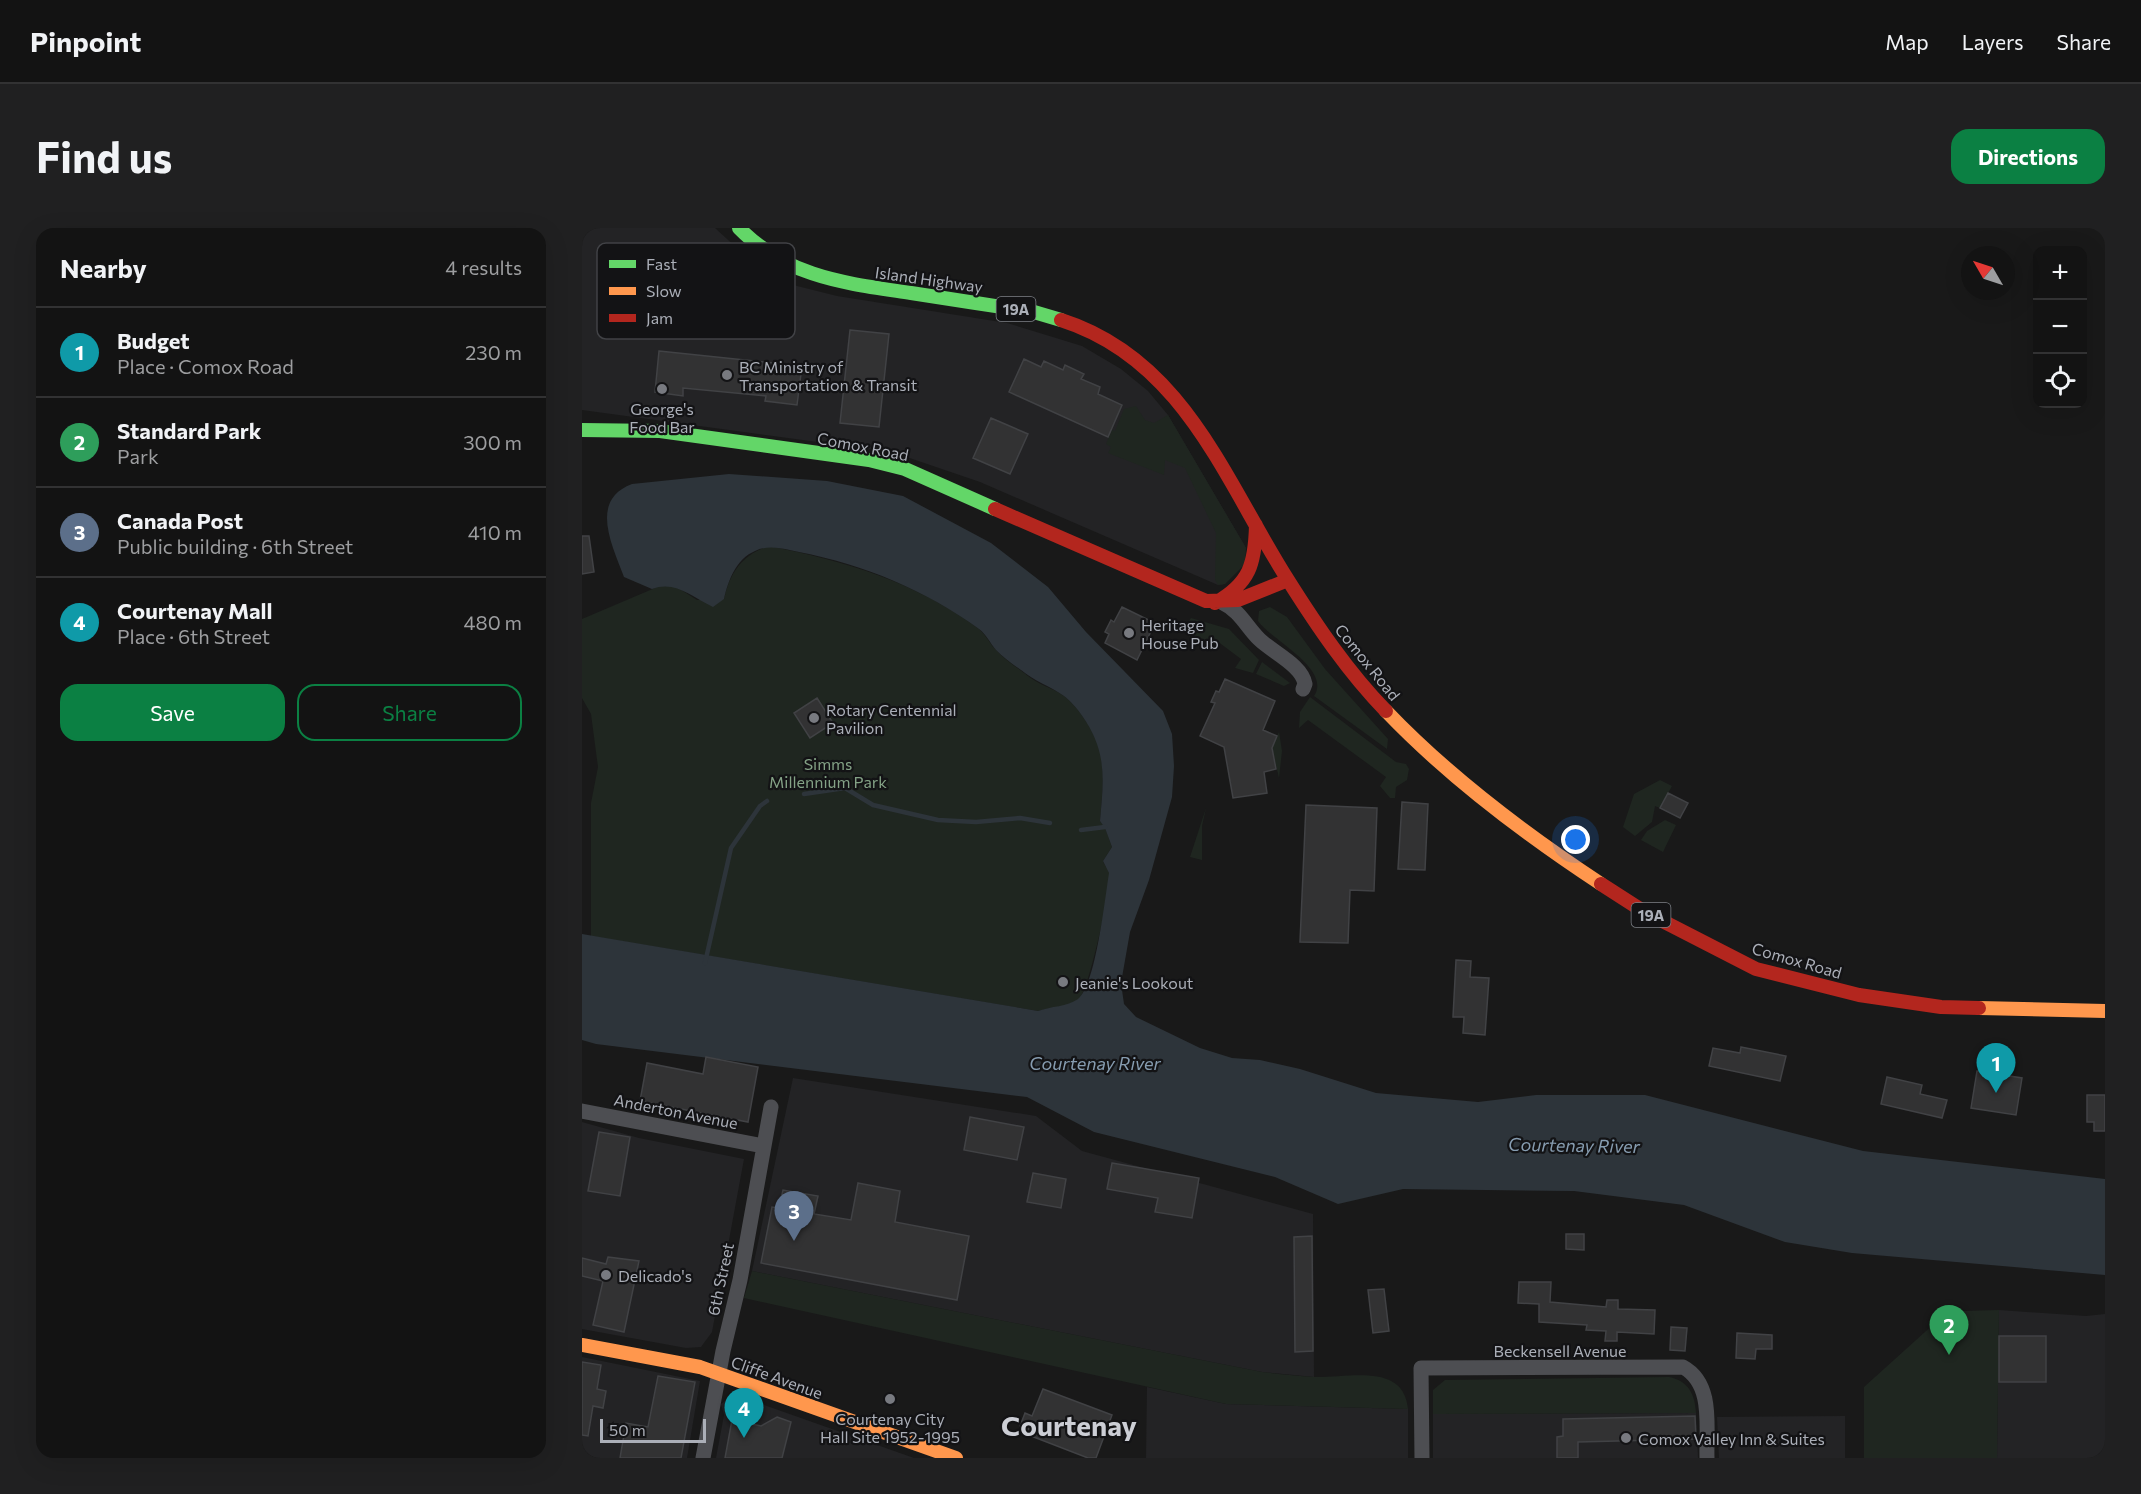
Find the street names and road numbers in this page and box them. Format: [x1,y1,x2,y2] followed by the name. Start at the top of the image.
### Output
[874,262,984,296] street label: Island Highway
[996,297,1036,321] road number: 19A
[816,428,910,464] street label: Comox Road
[1331,620,1405,704] street label: Comox Road
[1632,903,1670,927] road number: 19A
[1750,938,1844,982] street label: Comox Road
[612,1090,740,1132] street label: Anderton Avenue
[703,1241,737,1317] street label: 6th Street
[1494,1341,1626,1360] street label: Beckensell Avenue
[729,1352,825,1402] street label: Cliffe Avenue

